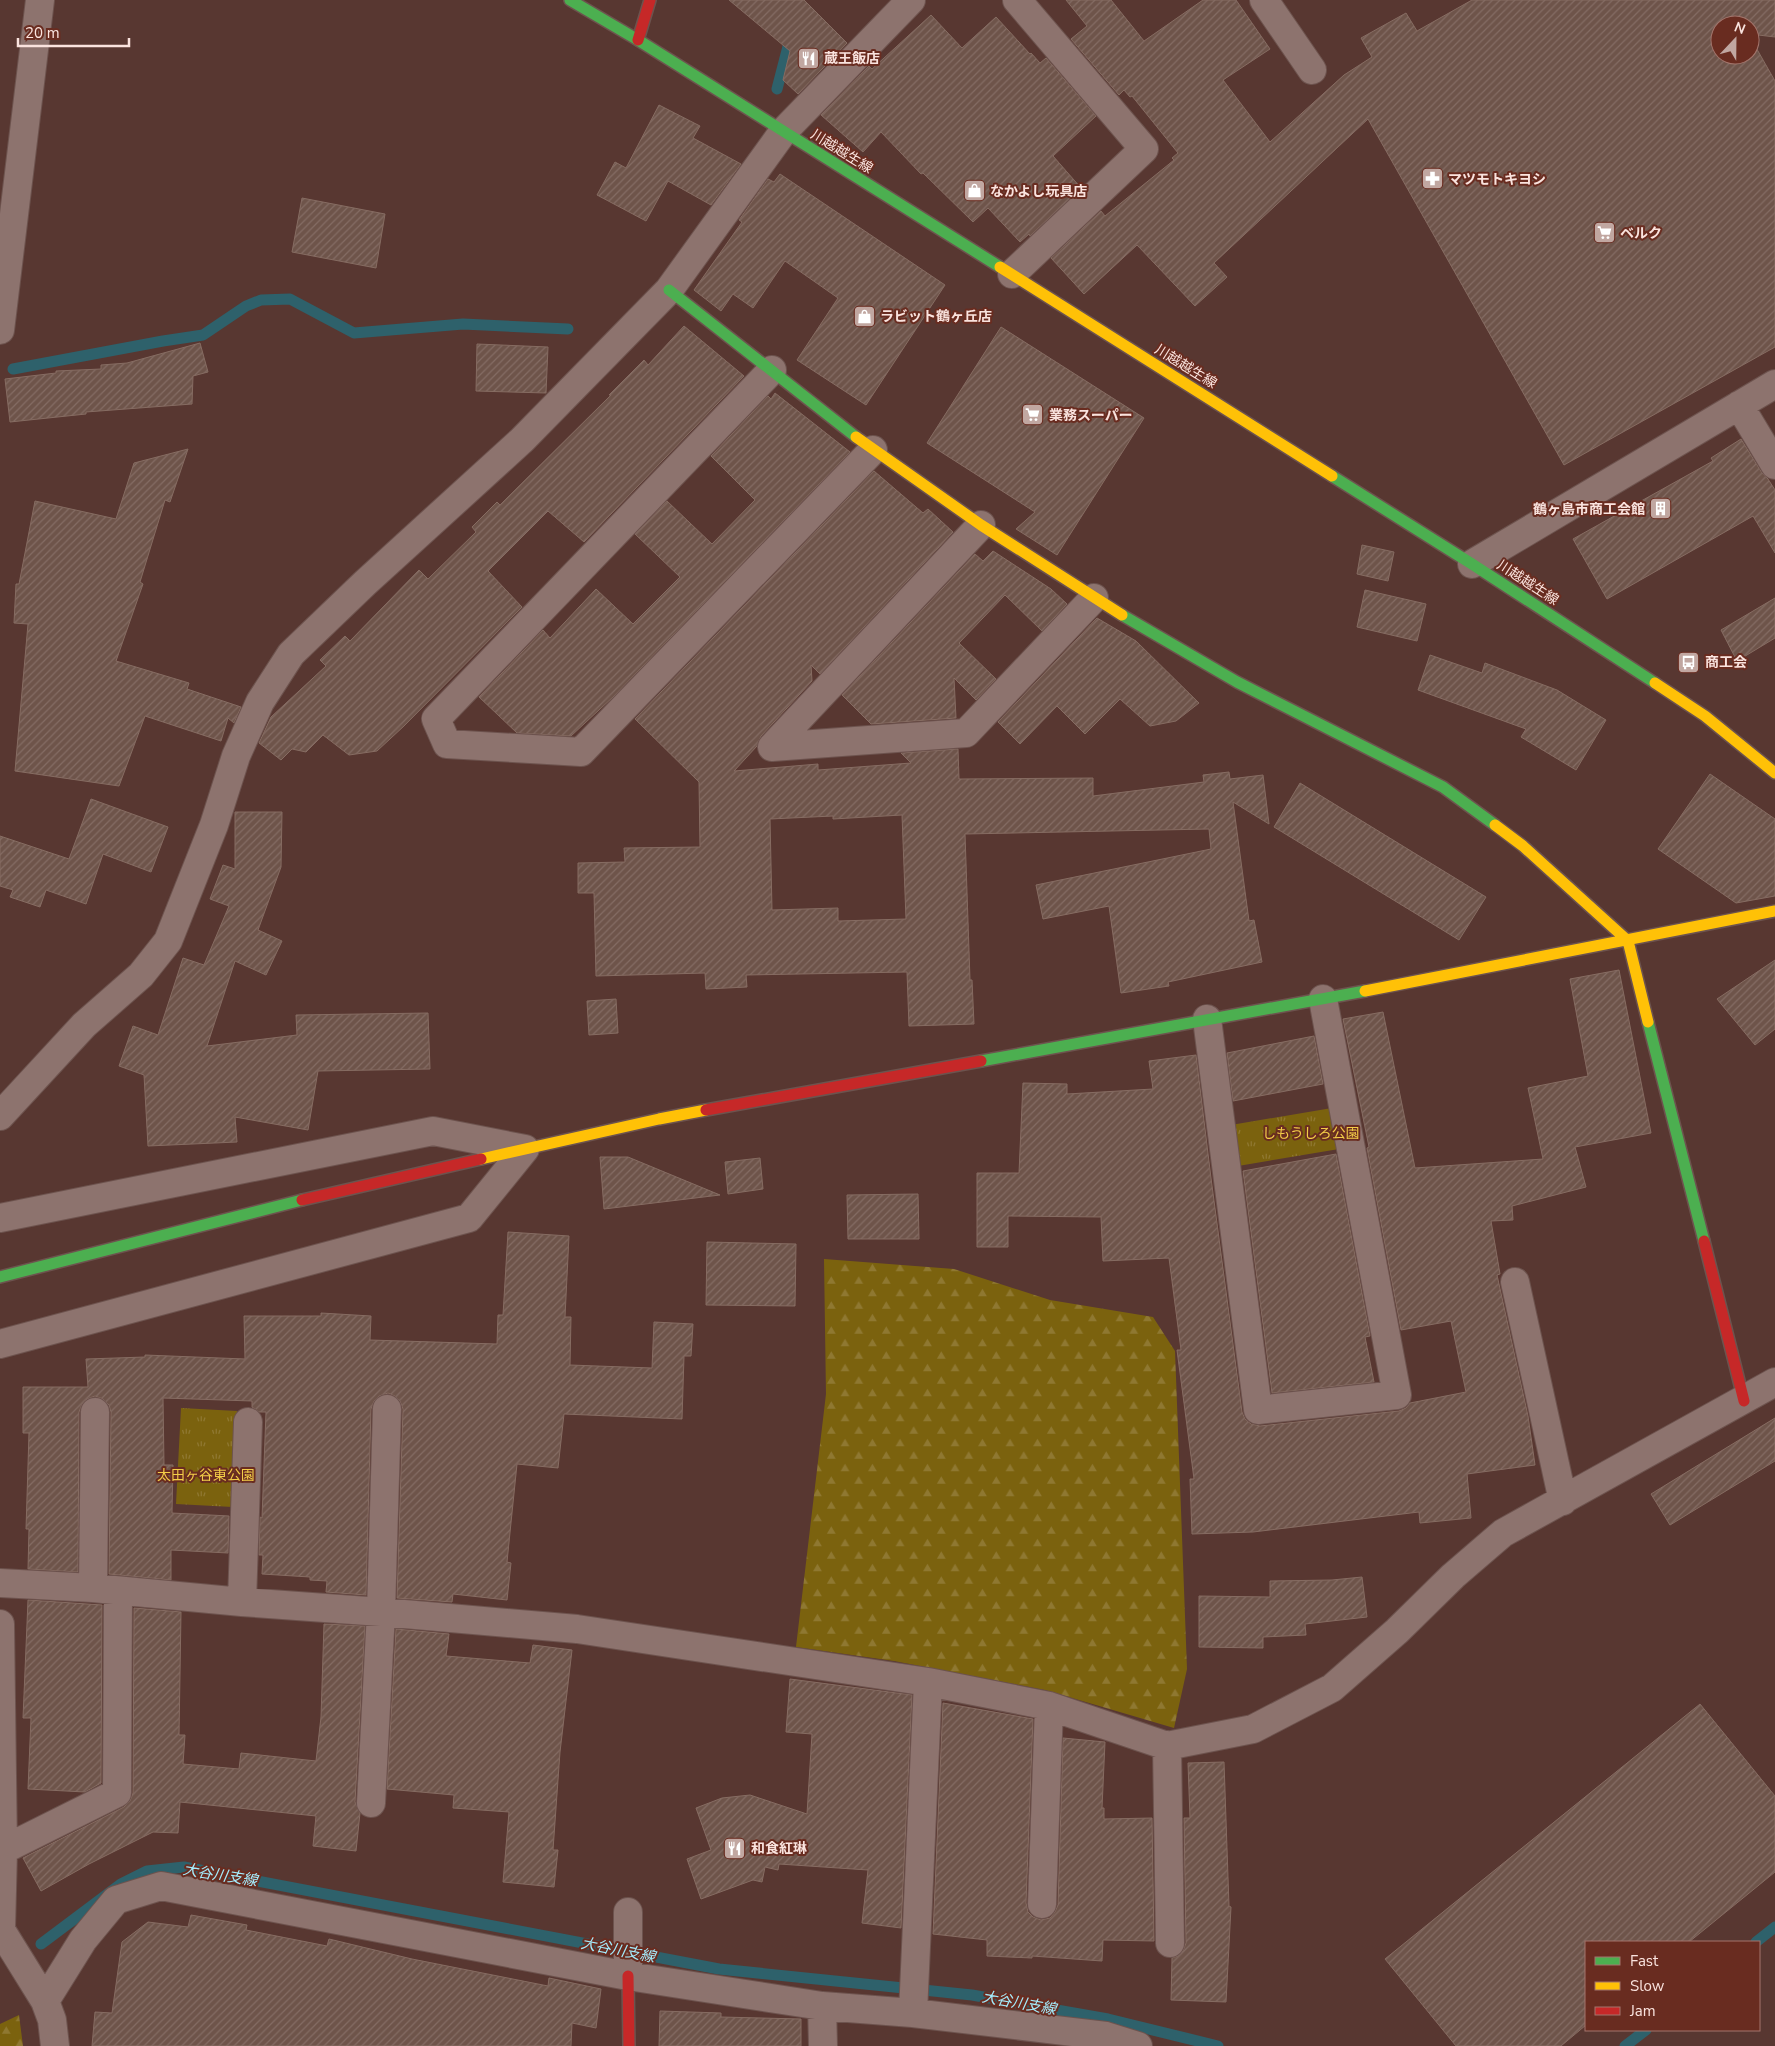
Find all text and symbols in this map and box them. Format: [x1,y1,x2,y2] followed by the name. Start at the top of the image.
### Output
[18,15,129,47] scale bar
[1710,15,1760,65] north arrow
[1731,18,1748,39] text: N
[25,23,60,43] text: 20 m
[796,46,820,70] restaurant icon: 蔵王飯店
[824,49,880,68] place label: 蔵王飯店
[807,125,876,178] street label: 川越越生線
[1420,167,1444,191] pharmacy icon: マツモトキヨシ
[1448,170,1546,189] place label: マツモトキヨシ
[962,179,986,203] shop icon: なかよし玩具店
[990,182,1087,201] place label: なかよし玩具店
[1592,221,1616,245] supermarket icon: ベルク
[1620,224,1662,243] place label: ベルク
[852,304,876,328] shop icon: ラビット鶴ヶ丘店
[880,307,992,326] place label: ラビット鶴ヶ丘店
[1151,340,1220,393] street label: 川越越生線
[1021,403,1045,427] supermarket icon: 業務スーパー
[1049,406,1133,425] place label: 業務スーパー
[1649,497,1673,521] building icon: 鶴ヶ島市商工会館
[1533,500,1645,519] place label: 鶴ヶ島市商工会館
[1493,555,1562,609] street label: 川越越生線
[1677,650,1701,674] bus stop icon: 商工会
[1705,653,1747,672] place label: 商工会
[1262,1124,1360,1143] park label: しもうしろ公園
[157,1466,255,1485] park label: 太田ヶ谷東公園
[723,1836,747,1860] restaurant icon: 和食紅琳
[751,1839,807,1858] place label: 和食紅琳
[181,1859,261,1891] water label: 大谷川支線
[579,1933,659,1967] water label: 大谷川支線
[1585,1941,1760,2031] legend
[1630,1951,1659,1971] text: Fast
[1630,1976,1665,1996] text: Slow
[980,1987,1060,2020] water label: 大谷川支線
[1629,2001,1656,2021] text: Jam

